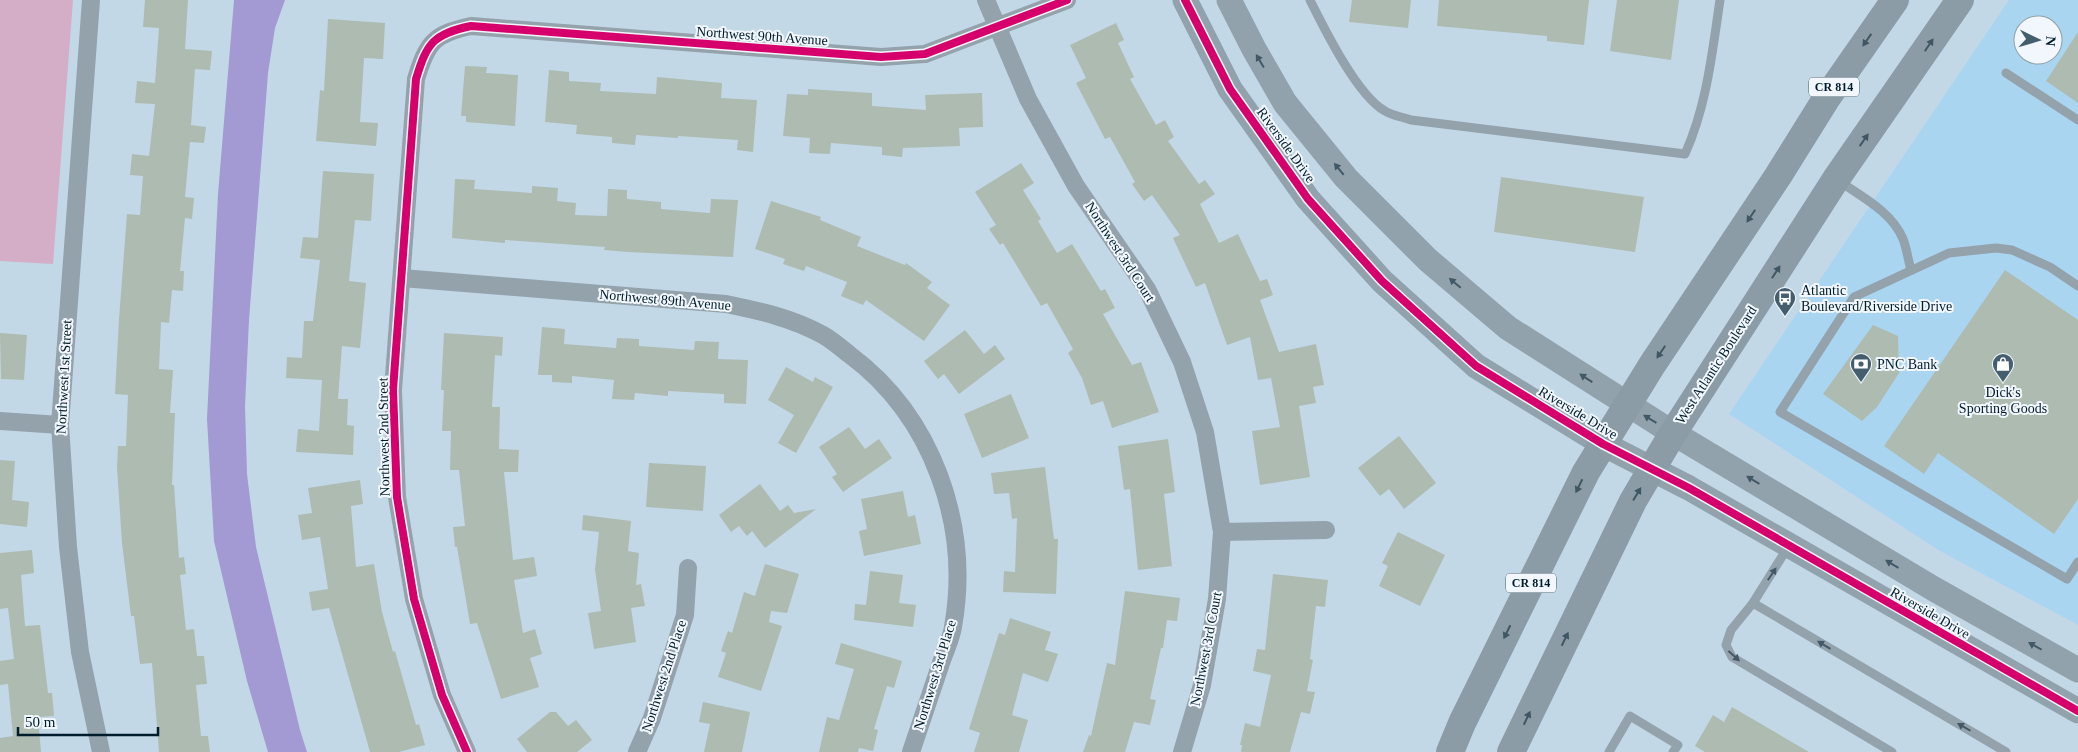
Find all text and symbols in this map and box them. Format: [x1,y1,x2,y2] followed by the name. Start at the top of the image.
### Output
[2013,15,2063,65] north arrow
[696,24,828,48] street label: Northwest 90th Avenue
[1862,33,1872,47] one-way arrow
[2043,35,2058,47] text: N
[1924,38,1934,52] one-way arrow
[1256,54,1265,67] one-way arrow
[1809,77,1859,96] road number: CR 814
[1254,105,1318,185] street label: Riverside Drive
[1859,133,1869,146] one-way arrow
[1334,163,1345,176] one-way arrow
[1082,199,1158,305] street label: Northwest 3rd Court
[1746,210,1755,223] one-way arrow
[1771,266,1780,279] one-way arrow
[1449,278,1462,289] one-way arrow
[1801,283,1952,314] place label: Atlantic Boulevard/Riverside Drive
[1773,286,1797,317] bus stop icon: Atlantic Boulevard/Riverside Drive
[599,287,731,313] street label: Northwest 89th Avenue
[1672,303,1760,427] street label: West Atlantic Boulevard
[54,319,74,434] street label: Northwest 1st Street
[1656,345,1665,358] one-way arrow
[1849,352,1873,383] bank icon: PNC Bank
[1991,352,2015,383] shop icon: Dick's Sporting Goods
[1877,357,1937,372] place label: PNC Bank
[1580,374,1593,383] one-way arrow
[375,377,393,497] street label: Northwest 2nd Street
[1536,384,1620,442] street label: Riverside Drive
[1959,385,2047,416] place label: Dick's Sporting Goods
[1644,414,1657,423] one-way arrow
[1746,476,1759,485] one-way arrow
[1575,479,1583,493] one-way arrow
[1633,488,1642,501] one-way arrow
[1885,559,1898,568] one-way arrow
[1767,568,1777,581] one-way arrow
[1506,574,1556,592] road number: CR 814
[1888,584,1972,642] street label: Riverside Drive
[1188,591,1224,707] street label: Northwest 3rd Court
[639,618,689,734] street label: Northwest 2nd Place
[911,618,959,732] street label: Northwest 3rd Place
[1503,625,1511,639] one-way arrow
[1561,632,1569,647] one-way arrow
[1818,640,1831,649] one-way arrow
[2028,642,2043,650] one-way arrow
[1728,651,1741,662] one-way arrow
[18,704,158,736] scale bar
[1523,711,1531,725] one-way arrow
[25,714,56,730] text: 50 m
[1958,723,1971,732] one-way arrow

